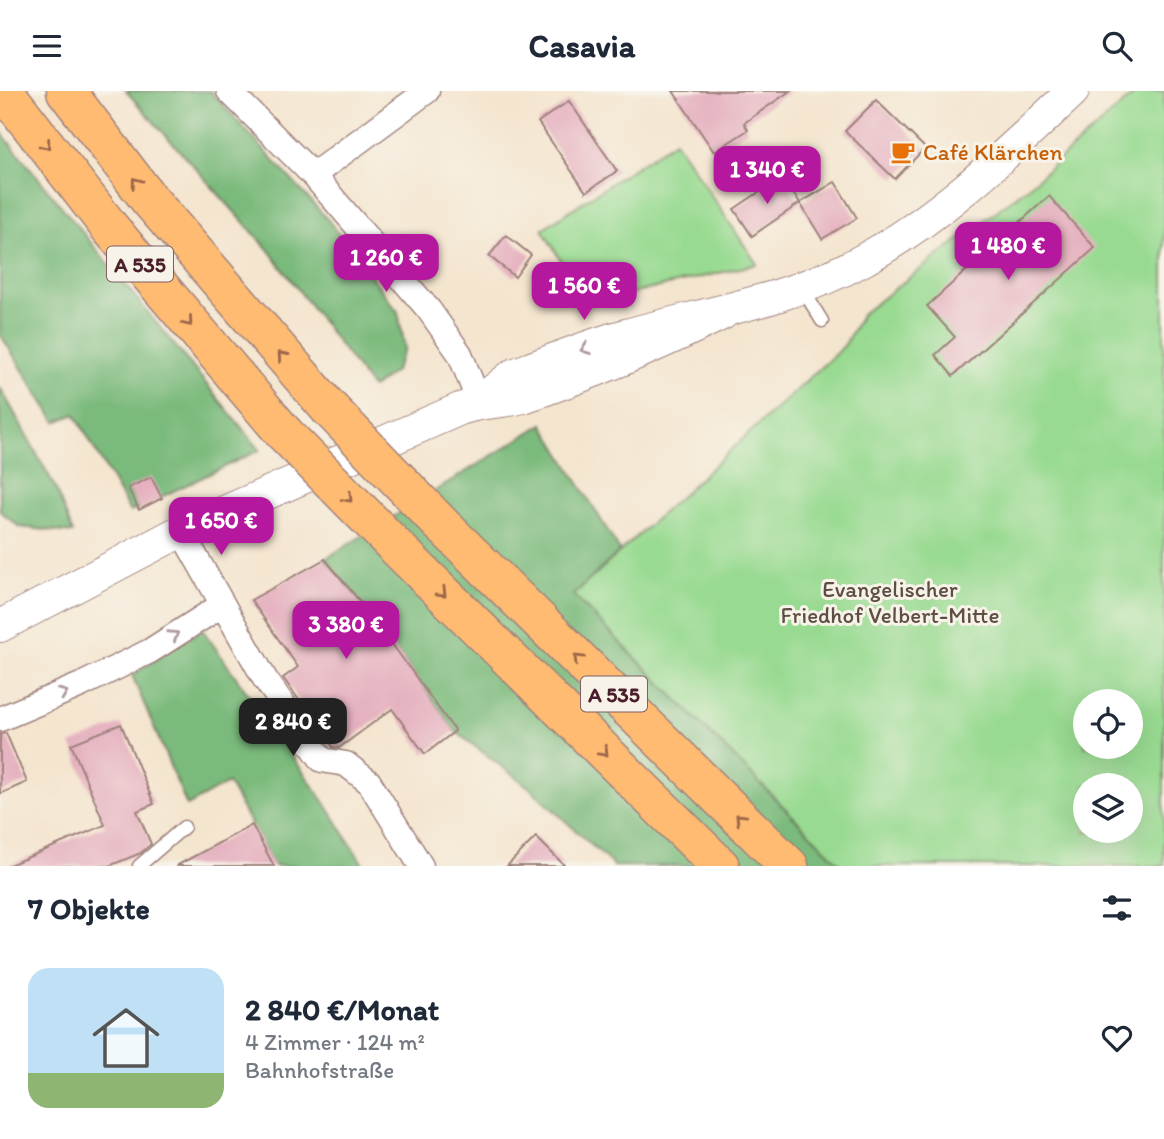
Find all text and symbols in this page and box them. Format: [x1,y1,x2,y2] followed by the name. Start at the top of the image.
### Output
[28,27,66,65] icon: menu
[529,27,635,65] text: Casavia
[1098,27,1136,65] icon: search
[37,137,50,150] one-way arrow
[889,138,917,166] cafe icon: Café Klärchen
[923,138,1062,166] place label: Café Klärchen
[702,146,832,206] pin: 1 340 €
[730,155,804,183] text: 1 340 €
[131,177,144,190] one-way arrow
[943,223,1073,282] pin: 1 480 €
[971,231,1045,259] text: 1 480 €
[321,235,451,294] pin: 1 260 €
[350,243,422,271] text: 1 260 €
[107,247,173,281] road number: A 535
[519,263,649,322] pin: 1 560 €
[548,271,620,299] text: 1 560 €
[180,315,193,327] one-way arrow
[580,341,592,355] one-way arrow
[278,351,291,364] one-way arrow
[340,490,353,503] one-way arrow
[156,497,286,557] pin: 1 650 €
[185,506,257,534] text: 1 650 €
[781,575,999,629] park label: Evangelischer Friedhof Velbert-Mitte
[434,584,447,597] one-way arrow
[281,601,411,661] pin: 3 380 €
[308,610,384,638] text: 3 380 €
[167,630,180,643] one-way arrow
[573,654,586,667] one-way arrow
[581,677,647,711] road number: A 535
[56,687,68,701] one-way arrow
[1073,689,1143,843] map controls
[1073,689,1143,759] button: locate
[228,699,358,758] pin: 2 840 €
[255,707,331,735] text: 2 840 €
[596,744,609,757] one-way arrow
[1073,773,1143,843] button: layers
[735,814,748,827] one-way arrow
[1098,889,1136,927] icon: filters
[28,890,150,927] text: 7 Objekte
[245,991,439,1028] text: 2 840 €/Monat
[84,996,168,1080] icon: home
[1098,1019,1136,1057] icon: heart
[245,1028,425,1056] text: 4 Zimmer · 124 m²
[245,1056,394,1084] text: Bahnhofstraße

